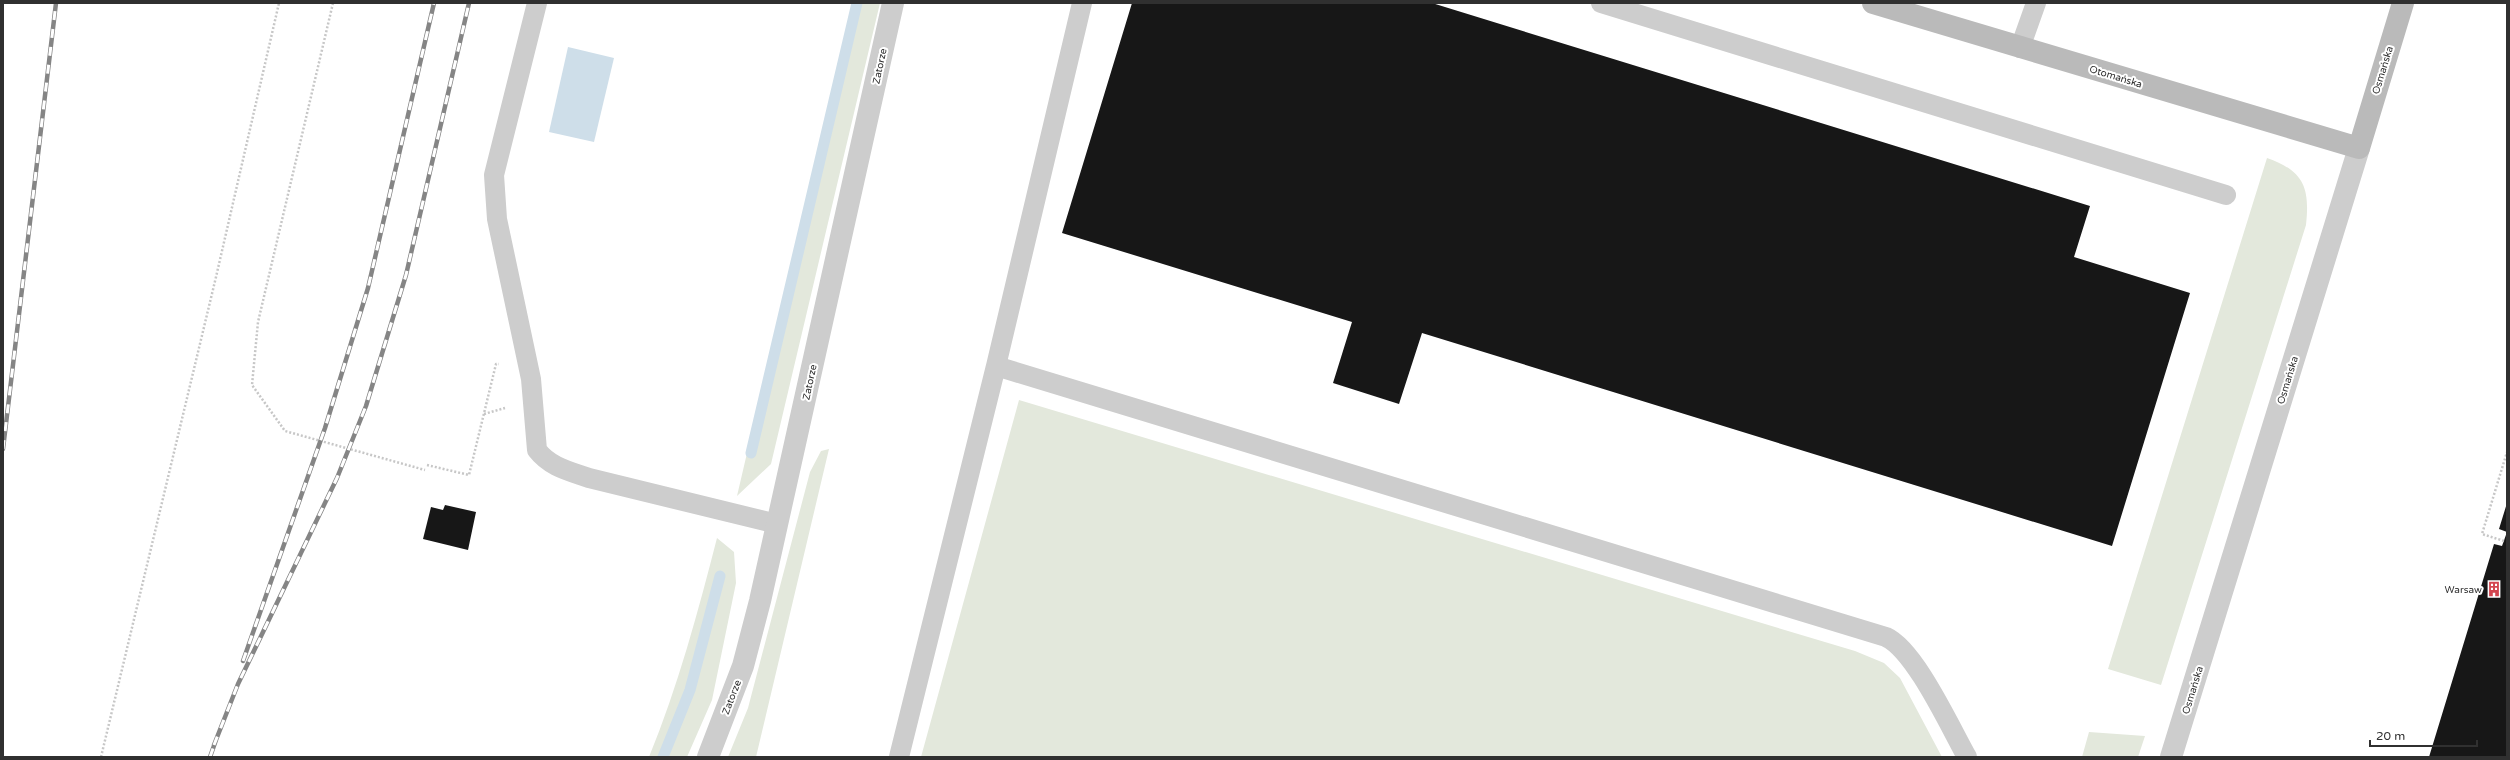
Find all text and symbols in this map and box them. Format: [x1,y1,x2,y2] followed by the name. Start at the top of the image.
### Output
[2370,45,2396,96] street label: Osmańska
[870,47,890,85] street label: Zatorze
[2088,63,2144,91] street label: Otomańska
[2275,355,2301,406] street label: Osmańska
[800,363,820,401] street label: Zatorze
[2485,580,2503,598] building icon: Warsaw
[2445,584,2482,596] place label: Warsaw
[2180,665,2206,716] street label: Osmańska
[720,678,744,716] street label: Zatorze
[2370,722,2477,748] scale bar
[2376,729,2405,743] text: 20 m

